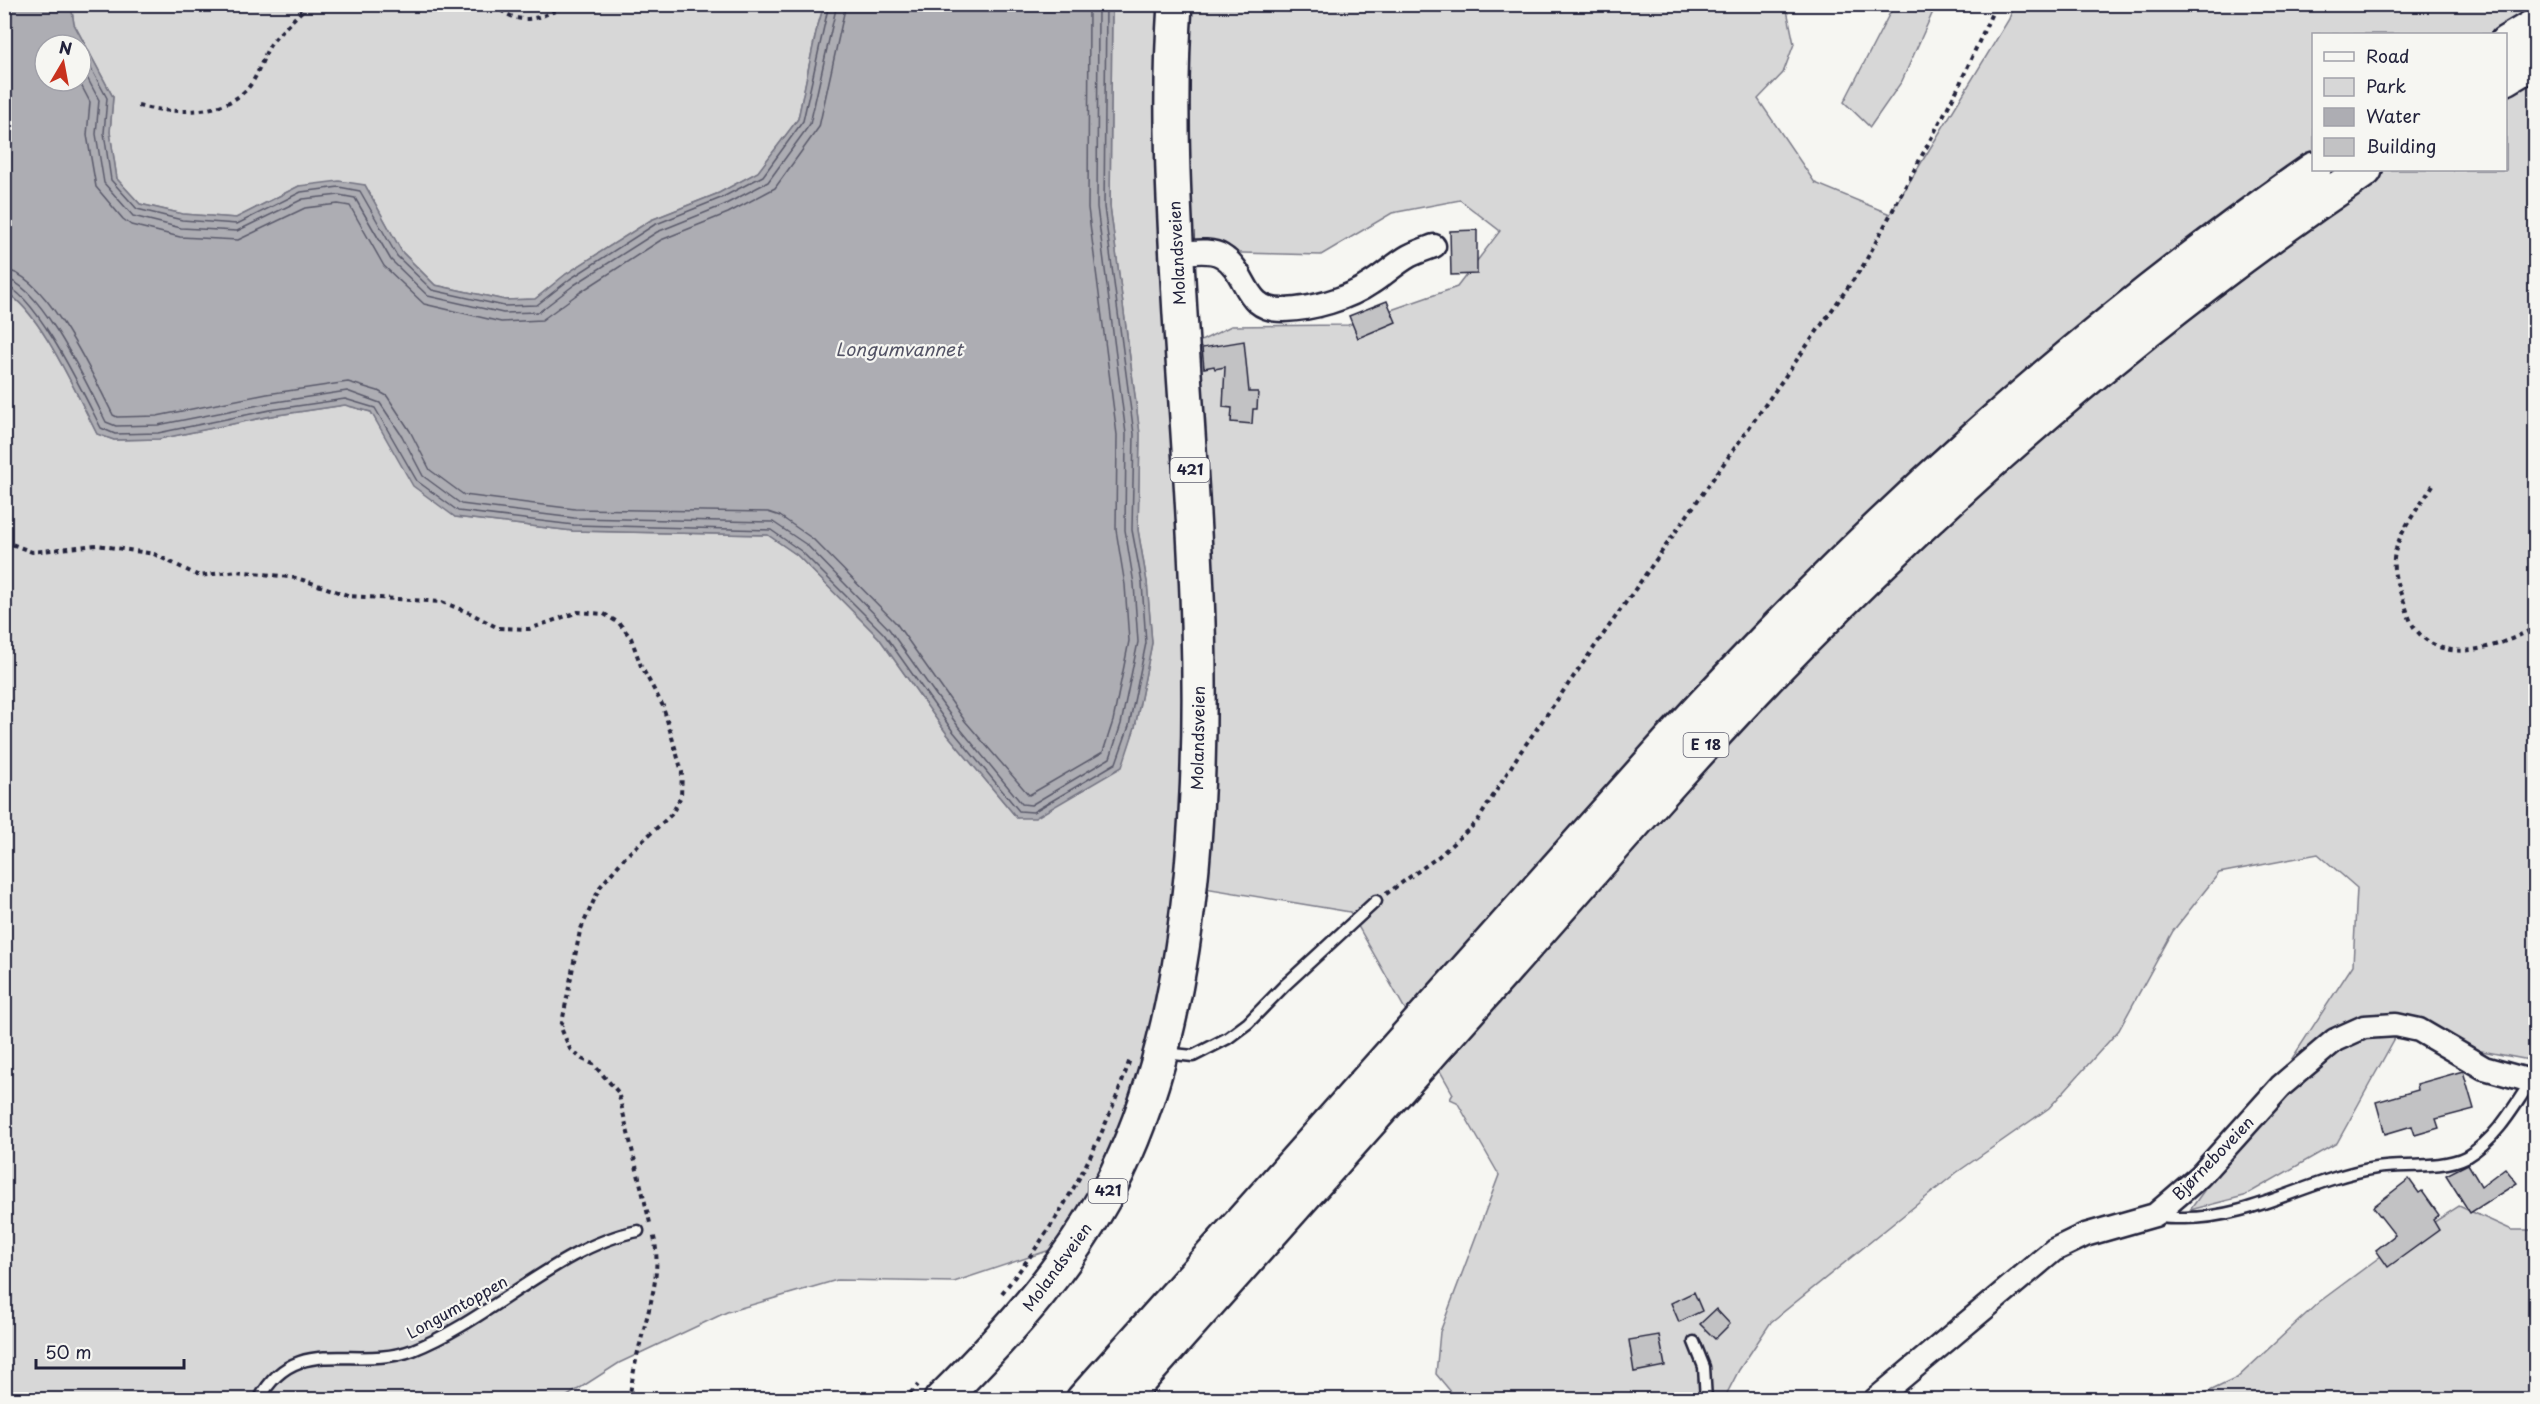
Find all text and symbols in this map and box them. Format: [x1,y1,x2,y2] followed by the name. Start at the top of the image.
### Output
[33,33,93,93] north arrow
[2312,33,2507,171] legend
[57,34,74,60] text: N
[2366,42,2410,69] text: Road
[2366,72,2406,99] text: Park
[2366,102,2421,129] text: Water
[2366,132,2436,159] text: Building
[1161,200,1191,306] street label: Molandsveien
[835,335,965,362] water label: Longumvannet
[1170,458,1210,482] road number: 421
[1184,686,1210,790] street label: Molandsveien
[1684,733,1728,757] road number: E 18
[2166,1110,2259,1205] street label: Bjørneboveien
[1088,1179,1128,1203] road number: 421
[1016,1217,1097,1316] street label: Molandsveien
[402,1268,511,1344] street label: Longumtoppen
[36,1332,184,1370] scale bar
[45,1338,92,1365] text: 50 m

